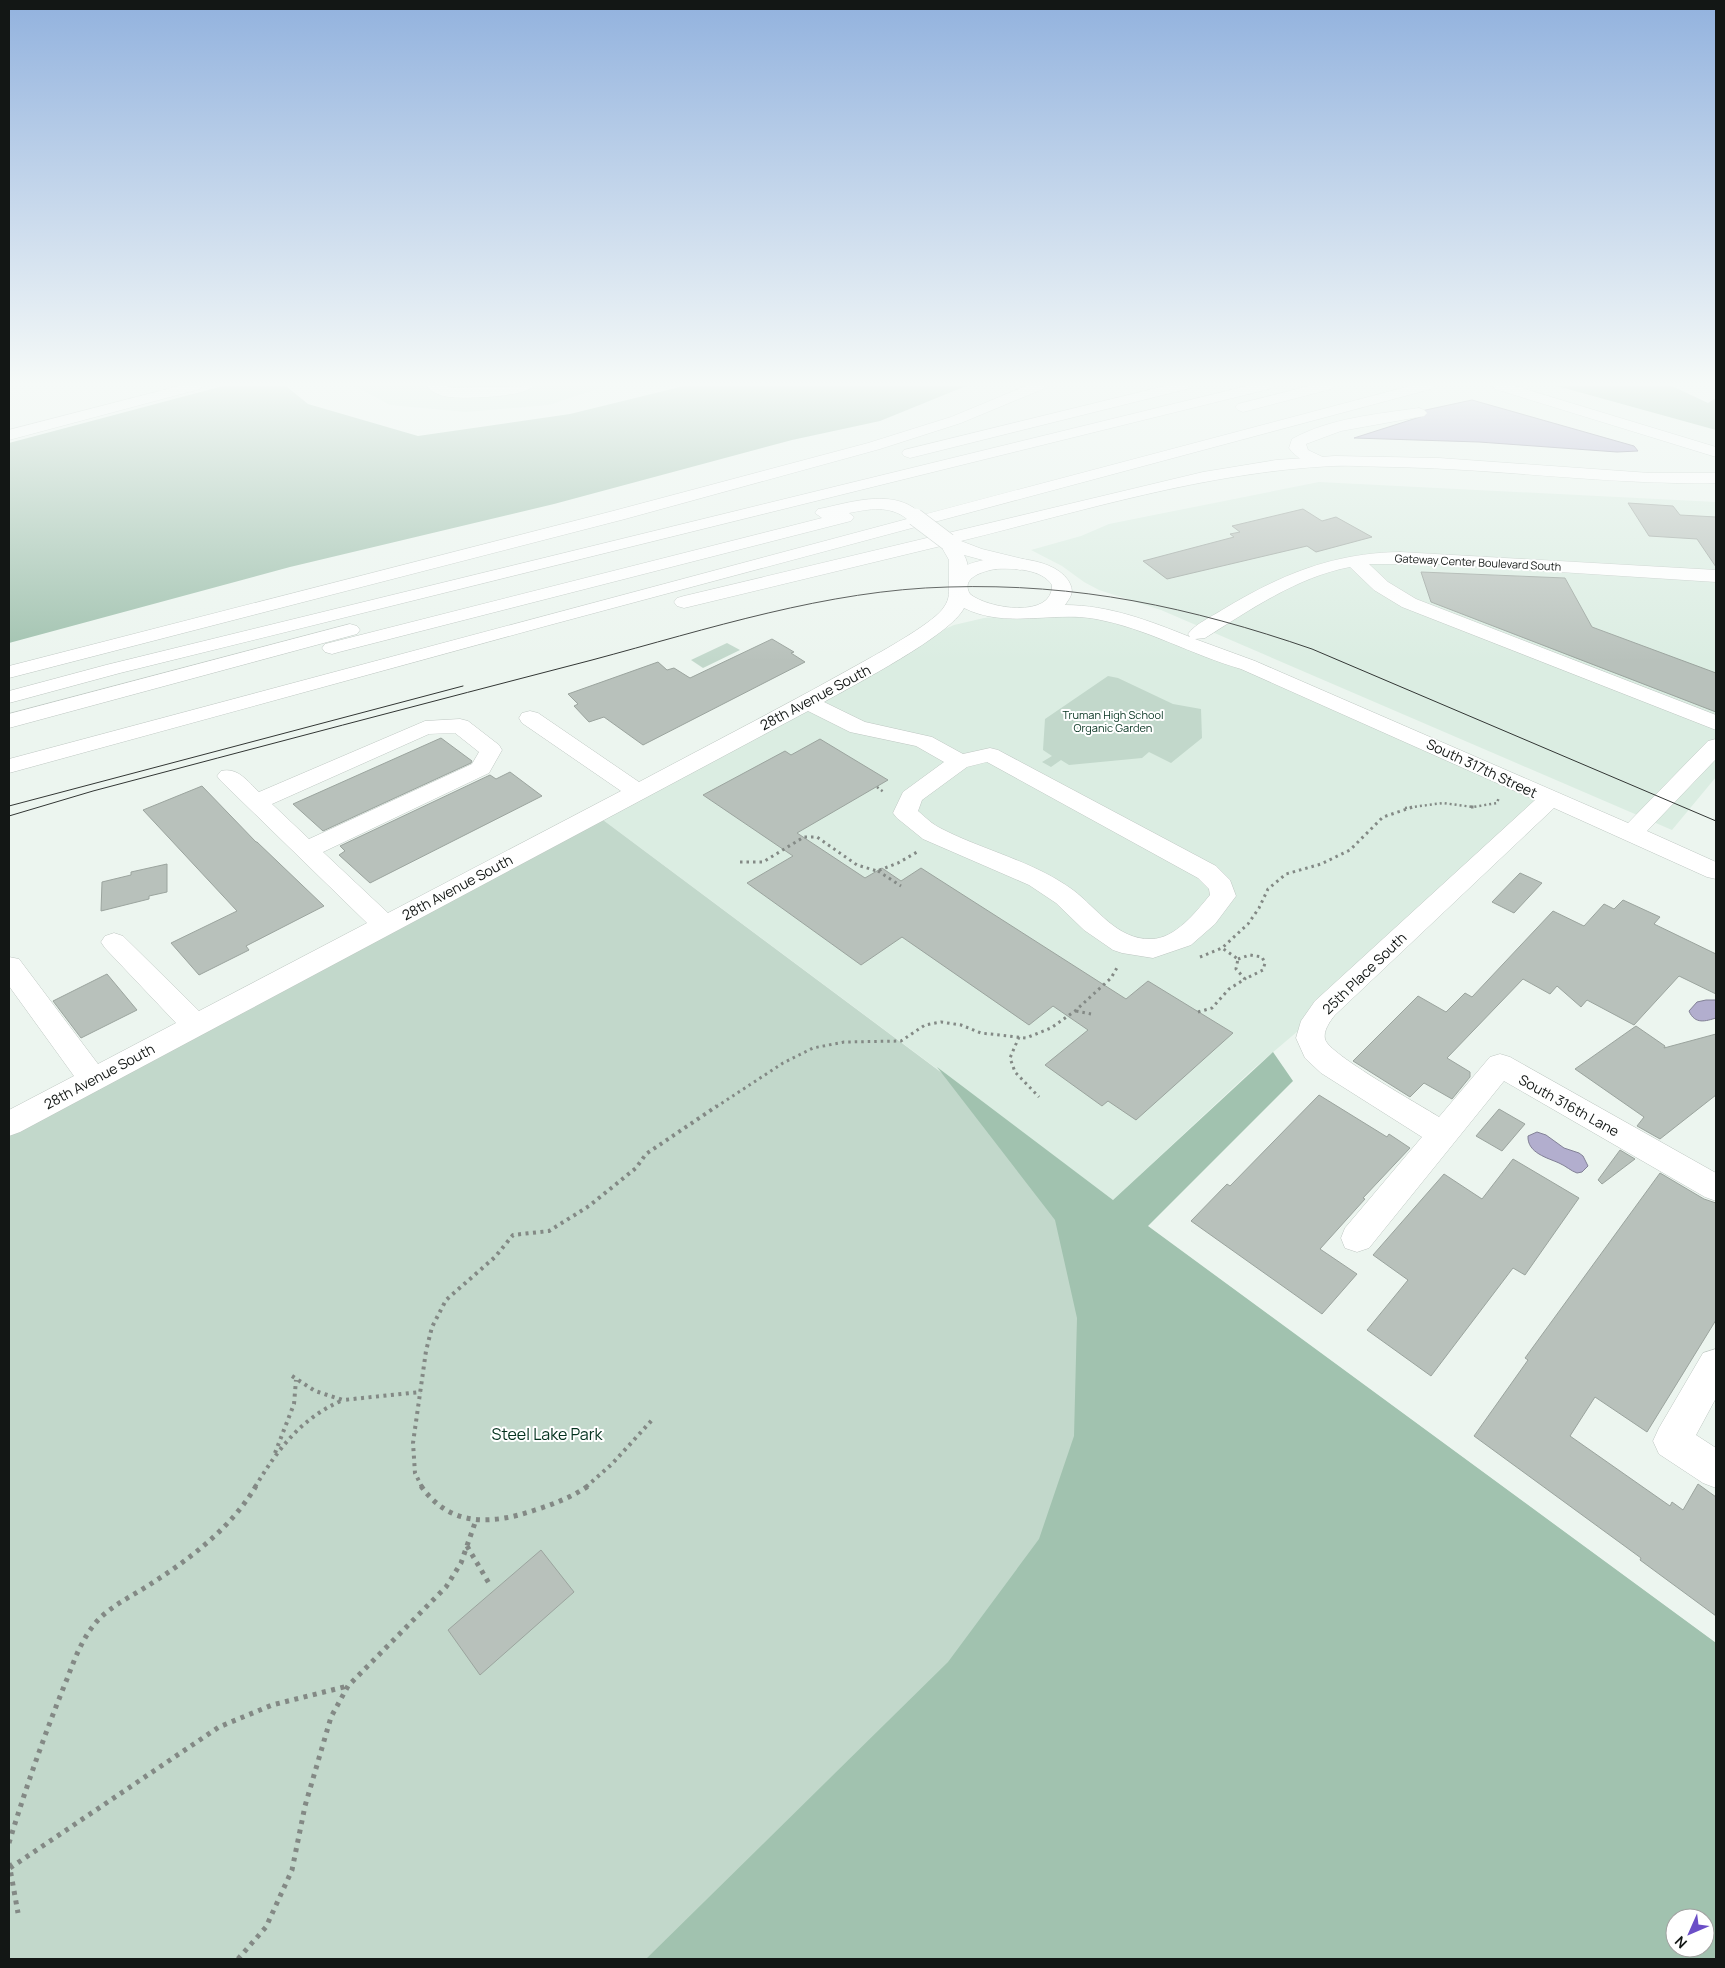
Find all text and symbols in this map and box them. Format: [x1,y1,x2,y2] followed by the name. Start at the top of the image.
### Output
[1394,550,1562,574] street label: Gateway Center Boulevard South
[756,660,874,734] street label: 28th Avenue South
[1062,707,1164,735] park label: Truman High School Organic Garden
[1424,734,1541,802] street label: South 317th Street
[398,850,516,924] street label: 28th Avenue South
[1318,928,1410,1018] street label: 25th Place South
[40,1039,158,1113] street label: 28th Avenue South
[1515,1070,1623,1140] street label: South 316th Lane
[492,1423,603,1445] park label: Steel Lake Park
[1665,1908,1715,1958] north arrow
[1670,1932,1691,1953] text: N

